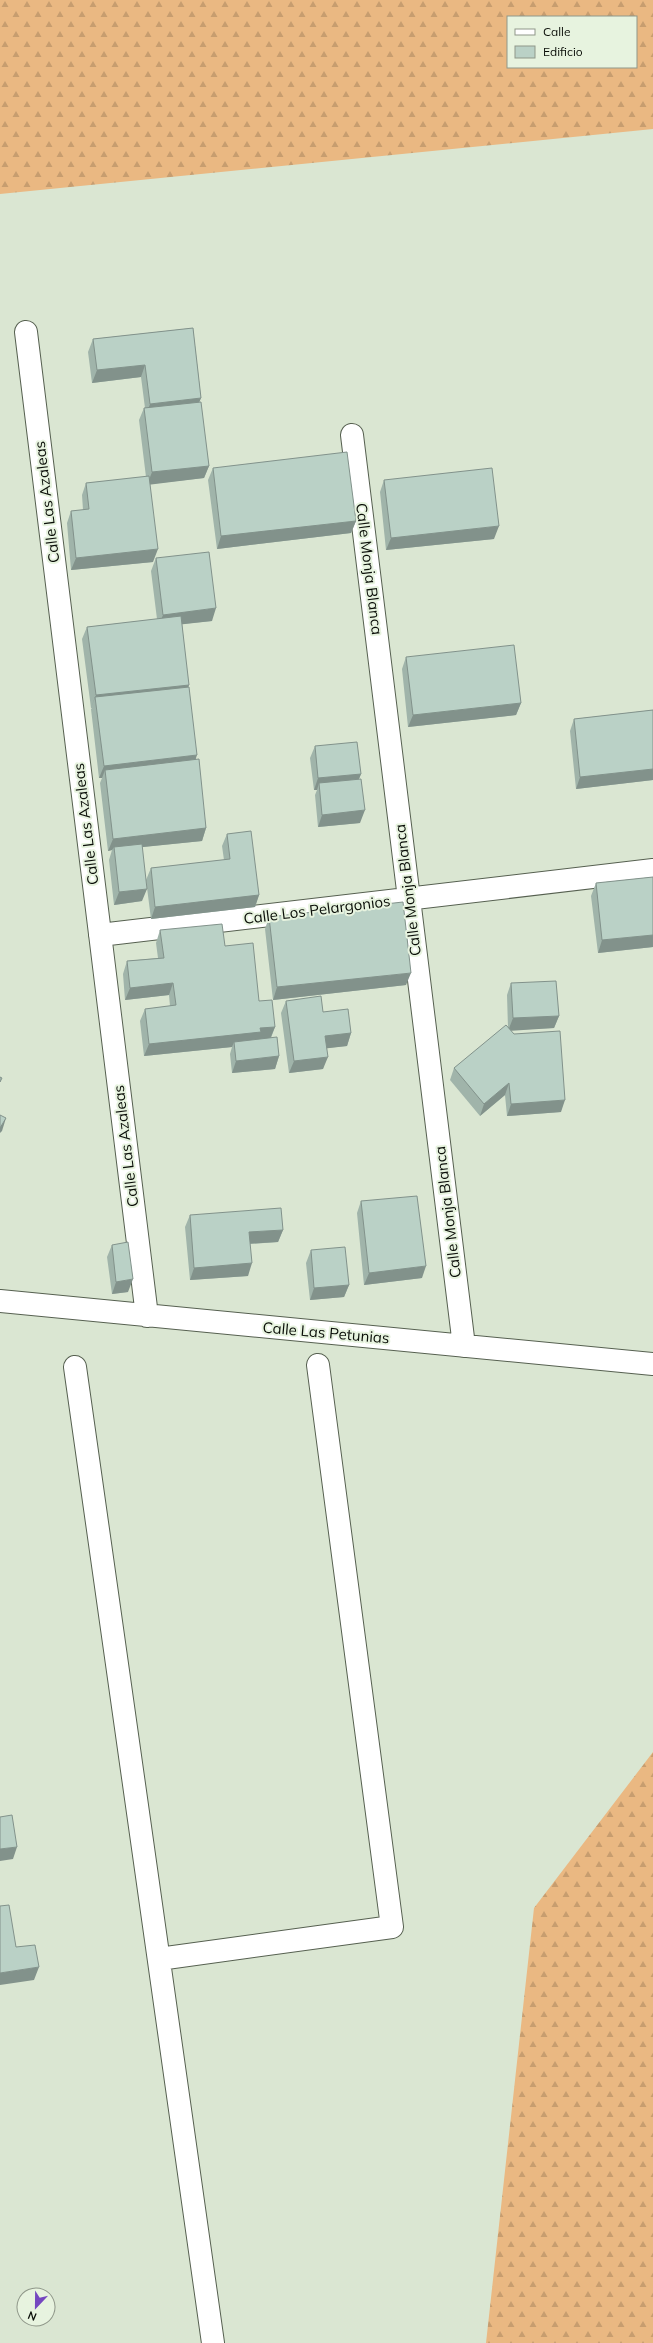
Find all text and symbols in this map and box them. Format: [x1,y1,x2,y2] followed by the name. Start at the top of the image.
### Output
[507,16,637,68] legend
[543,24,570,39] text: Calle
[543,44,583,59] text: Edificio
[30,440,63,564] street label: Calle Las Azaleas
[352,502,387,636] street label: Calle Monja Blanca
[69,762,102,886] street label: Calle Las Azaleas
[390,823,425,957] street label: Calle Monja Blanca
[242,891,391,928] street label: Calle Los Pelargonios
[109,1084,142,1208] street label: Calle Las Azaleas
[430,1145,465,1279] street label: Calle Monja Blanca
[262,1318,390,1348] street label: Calle Las Petunias
[16,2287,56,2327] north arrow
[26,2308,39,2324] text: N

